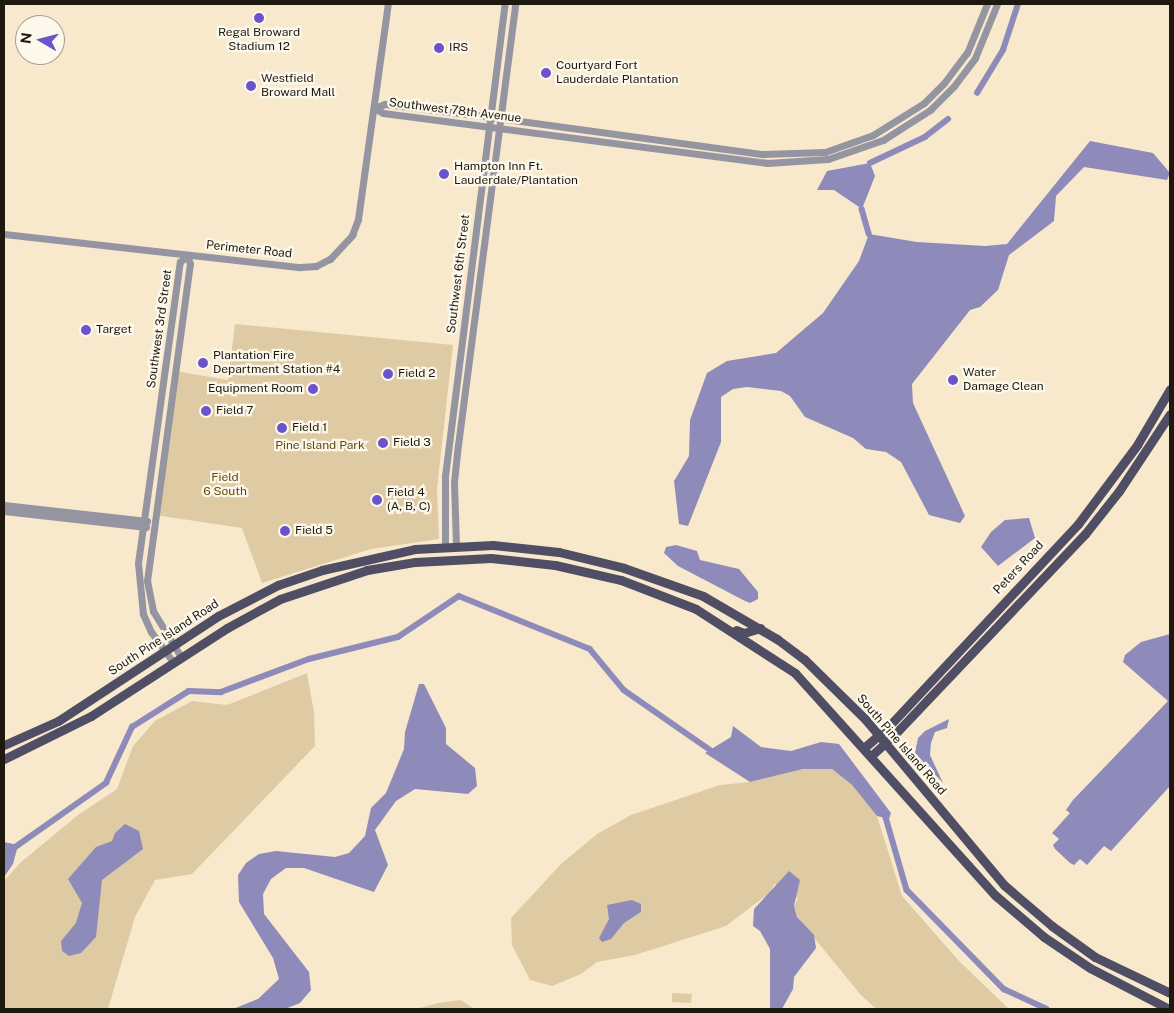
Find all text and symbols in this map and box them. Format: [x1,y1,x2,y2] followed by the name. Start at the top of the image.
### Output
[253,12,265,24] marker: Regal Broward Stadium 12
[15,15,65,65] north arrow
[218,26,300,54] place label: Regal Broward Stadium 12
[17,32,35,45] text: N
[449,41,468,55] place label: IRS
[433,42,445,54] marker: IRS
[556,59,679,87] place label: Courtyard Fort Lauderdale Plantation
[540,67,552,79] marker: Courtyard Fort Lauderdale Plantation
[261,72,335,100] place label: Westfield Broward Mall
[245,80,257,92] marker: Westfield Broward Mall
[388,96,522,126] street label: Southwest 78th Avenue
[454,160,578,188] place label: Hampton Inn Ft. Lauderdale/Plantation
[438,168,450,180] marker: Hampton Inn Ft. Lauderdale/Plantation
[445,214,473,334] street label: Southwest 6th Street
[205,238,293,262] street label: Perimeter Road
[145,269,175,389] street label: Southwest 3rd Street
[96,323,132,337] place label: Target
[80,324,92,336] marker: Target
[213,349,340,377] place label: Plantation Fire Department Station #4
[197,357,209,369] marker: Plantation Fire Department Station #4
[963,366,1044,394] place label: Water Damage Clean
[398,367,435,381] place label: Field 2
[382,368,394,380] marker: Field 2
[947,374,959,386] marker: Water Damage Clean
[208,382,303,396] place label: Equipment Room
[307,383,319,395] marker: Equipment Room
[216,404,254,418] place label: Field 7
[200,405,212,417] marker: Field 7
[292,421,327,435] place label: Field 1
[276,422,288,434] marker: Field 1
[393,436,431,450] place label: Field 3
[377,437,389,449] marker: Field 3
[275,439,365,453] park label: Pine Island Park
[203,471,247,499] park label: Field 6 South
[387,486,431,514] place label: Field 4 (A, B, C)
[371,494,383,506] marker: Field 4 (A, B, C)
[295,524,333,538] place label: Field 5
[279,525,291,537] marker: Field 5
[991,538,1047,598] street label: Peters Road
[106,597,222,679] street label: South Pine Island Road
[853,692,949,798] street label: South Pine Island Road

